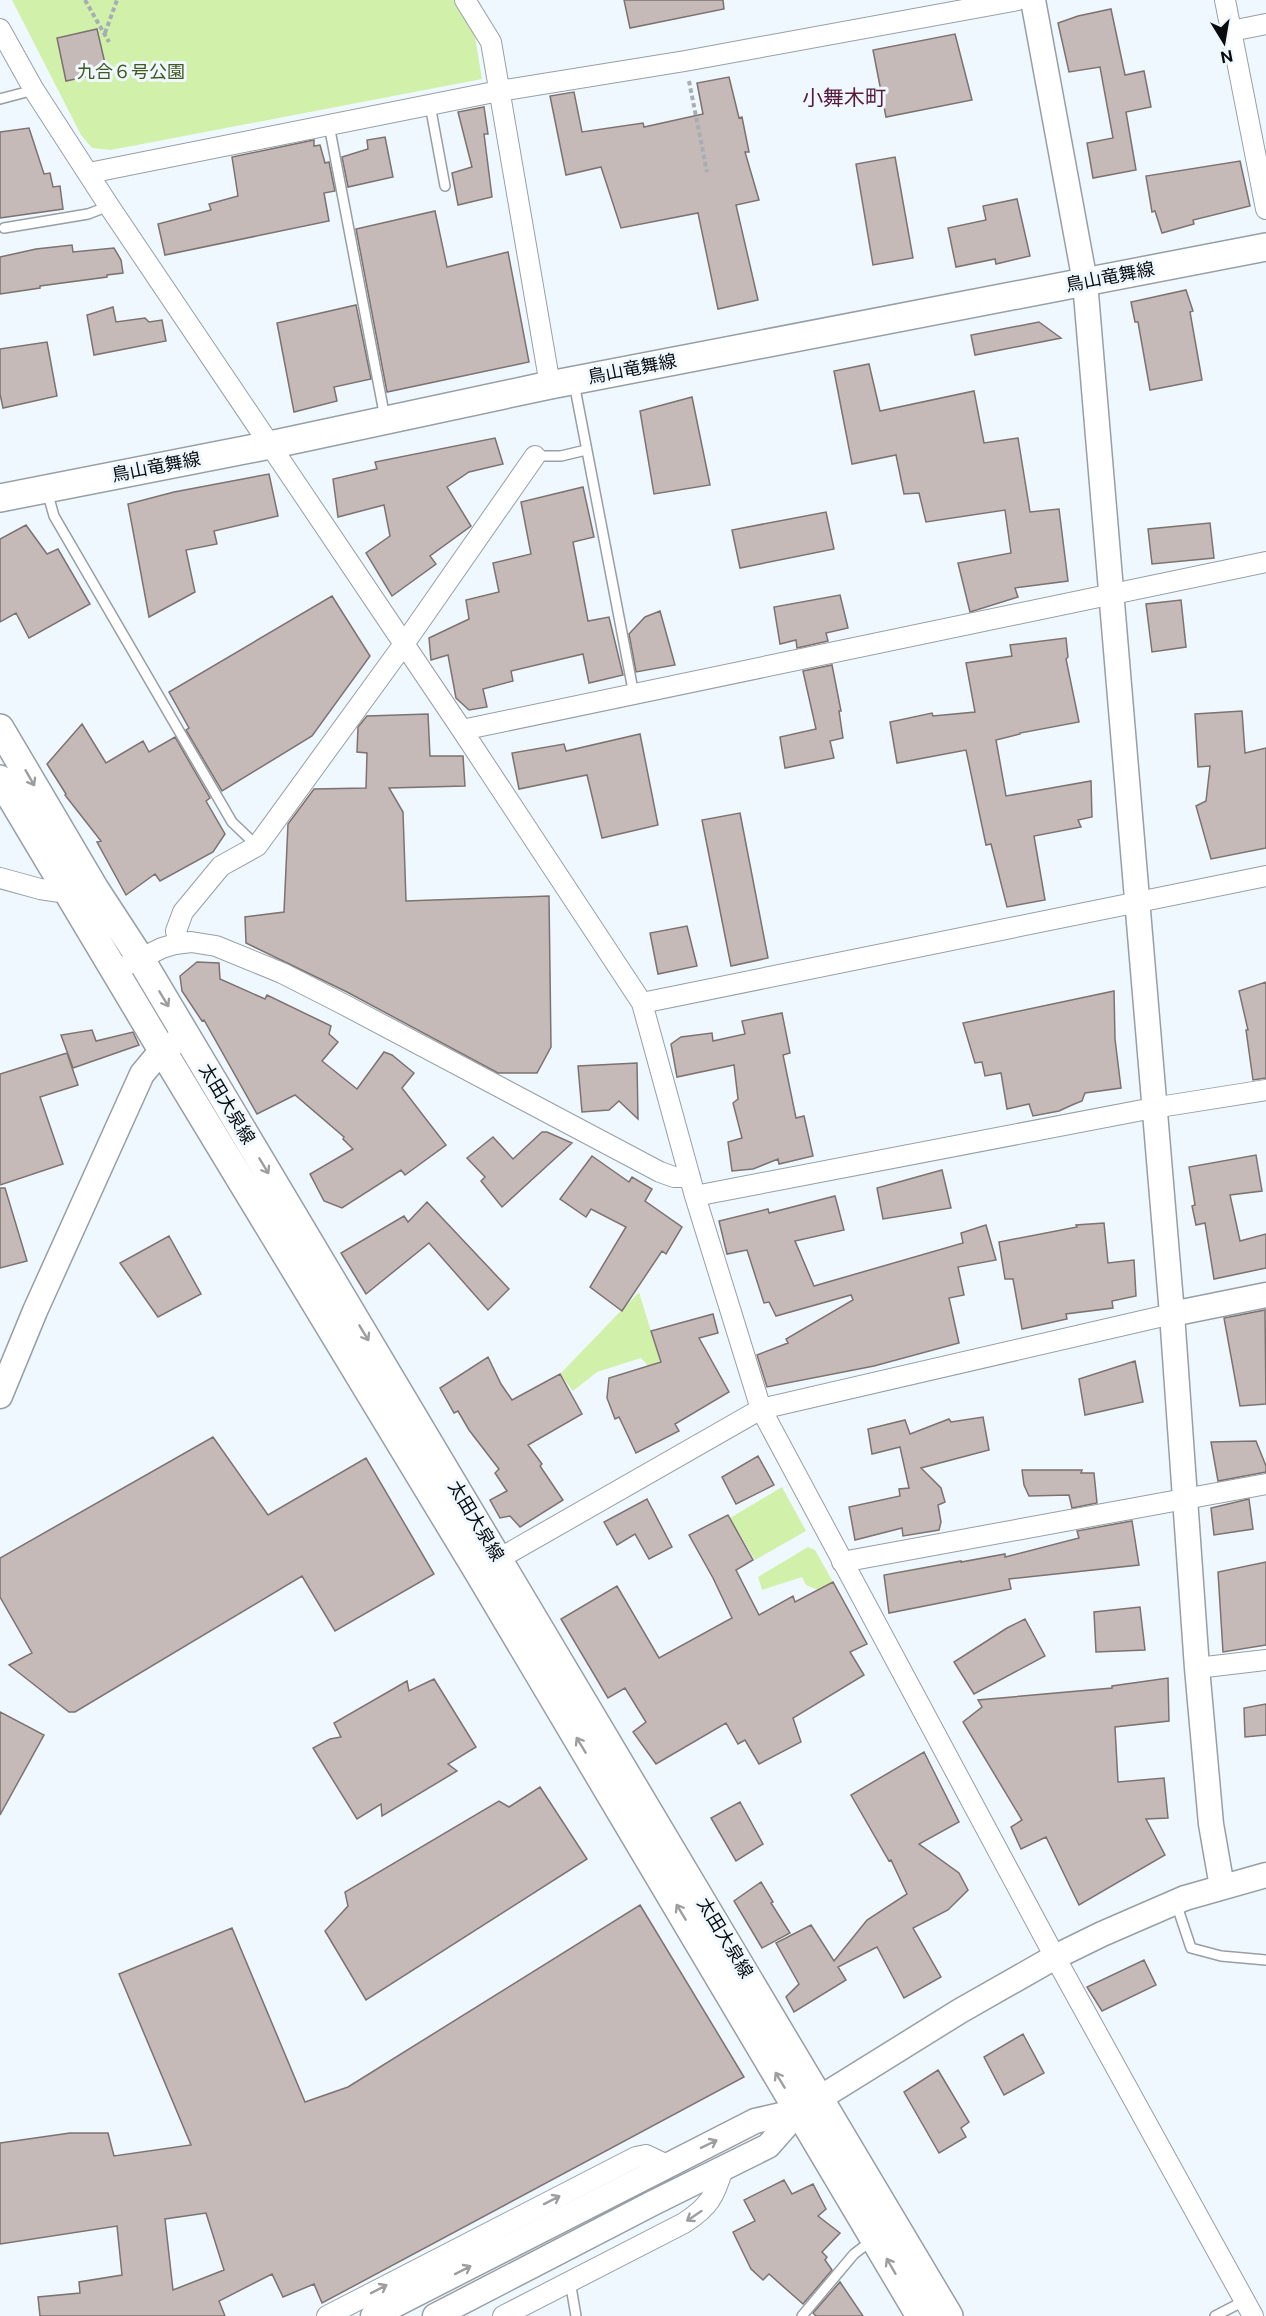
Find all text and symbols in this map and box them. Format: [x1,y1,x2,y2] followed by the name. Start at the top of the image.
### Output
[1194,12,1254,72] north arrow
[1219,46,1235,67] text: N
[77,61,185,82] park label: 九合６号公園
[802,85,886,110] district label: 小舞木町
[1064,258,1156,295] street label: 鳥山竜舞線
[586,350,678,387] street label: 鳥山竜舞線
[110,448,202,485] street label: 鳥山竜舞線
[24,769,36,786] one-way arrow
[158,990,170,1007] one-way arrow
[195,1060,260,1148] street label: 太田大泉線
[258,1157,270,1174] one-way arrow
[358,1324,370,1341] one-way arrow
[444,1477,509,1565] street label: 太田大泉線
[575,1737,587,1754] one-way arrow
[693,1894,758,1982] street label: 太田大泉線
[674,1904,686,1921] one-way arrow
[774,2072,786,2089] one-way arrow
[700,2137,718,2149] one-way arrow
[543,2194,560,2206] one-way arrow
[686,2210,703,2222] one-way arrow
[884,2257,896,2274] one-way arrow
[453,2264,471,2275] one-way arrow
[369,2283,387,2294] one-way arrow

